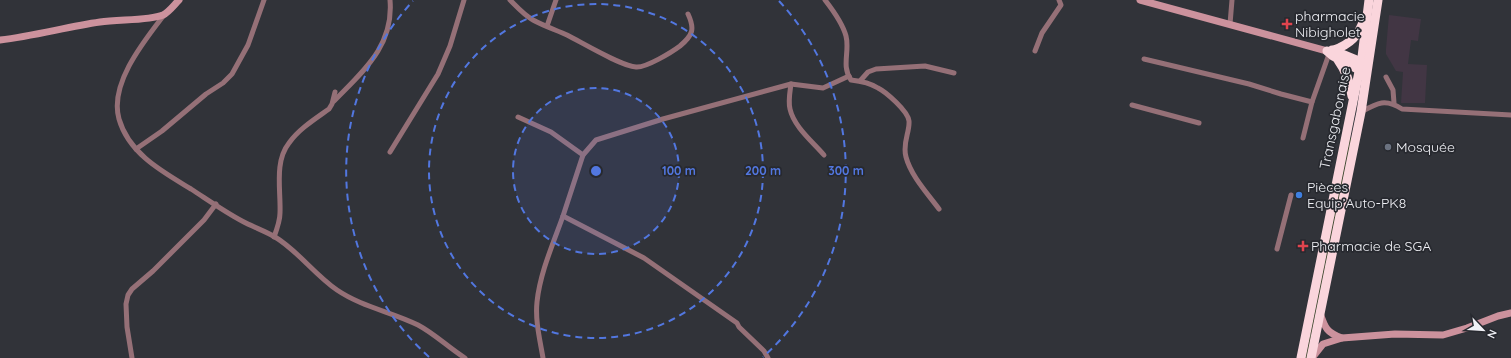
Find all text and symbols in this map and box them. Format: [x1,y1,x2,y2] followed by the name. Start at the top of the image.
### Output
[1295,7,1365,41] place label: pharmacie Nibigholet
[1282,19,1292,29] marker: pharmacie Nibigholet
[1315,65,1355,171] street label: Transgabonaise
[1396,138,1455,156] place label: Mosquée
[1383,142,1393,152] marker: Mosquée
[662,163,696,178] text: 100 m
[745,163,781,178] text: 200 m
[828,163,864,178] text: 300 m
[589,164,603,178] centre of rings
[1307,178,1406,212] place label: Pièces Equip’Auto-PK8
[1294,190,1304,200] marker: Pièces Equip’Auto-PK8
[1311,237,1431,255] place label: Pharmacie de SGA
[1298,241,1308,251] marker: Pharmacie de SGA
[1463,310,1503,350] north arrow
[1484,328,1500,341] text: N

